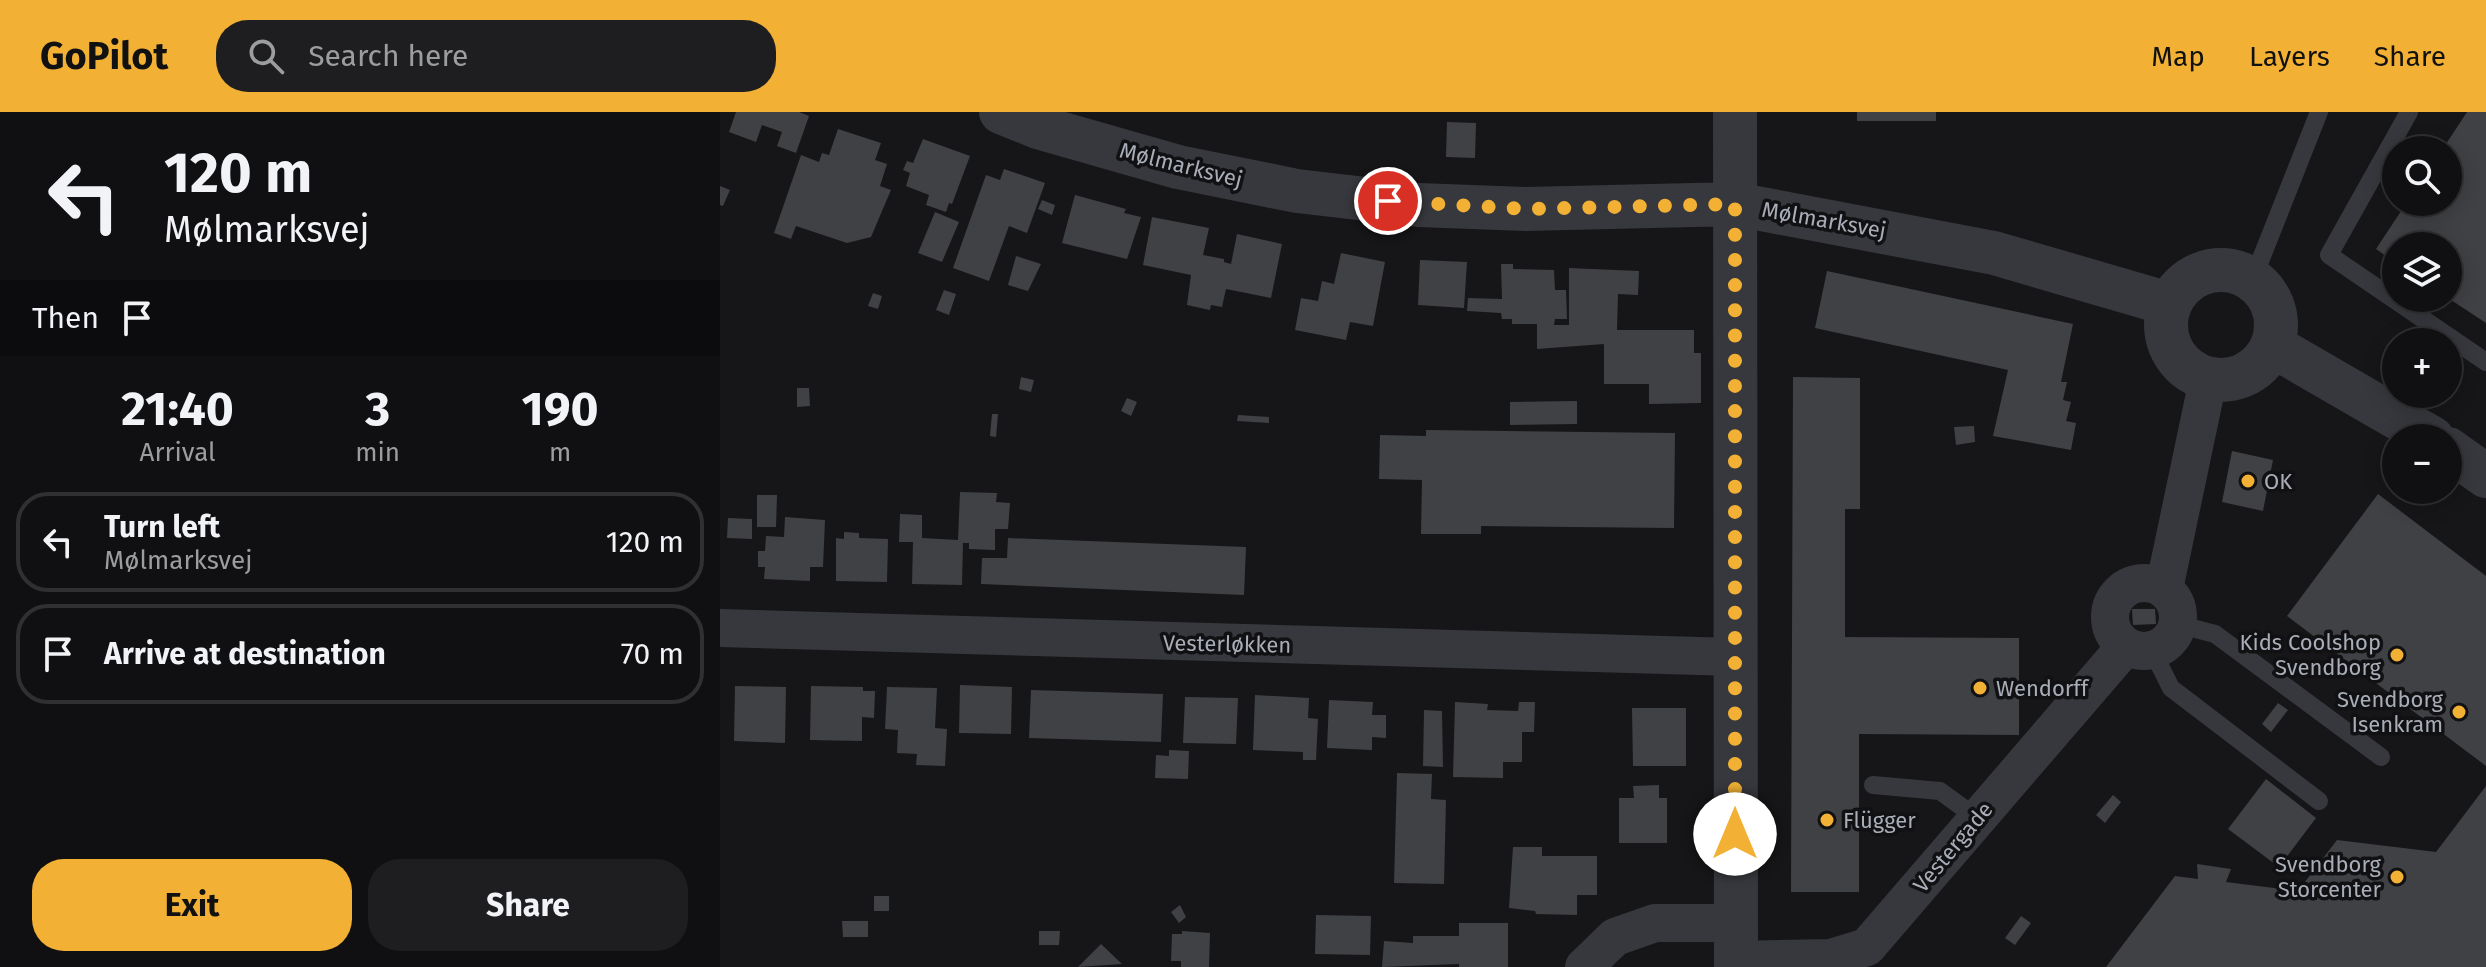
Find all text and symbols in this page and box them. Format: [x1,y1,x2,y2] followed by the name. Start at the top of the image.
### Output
[216,20,776,92] search box
[40,33,168,79] text: GoPilot
[244,34,288,78] icon: search
[308,38,468,74] text: Search here
[2151,40,2205,73] text: Map
[2249,40,2330,73] text: Layers
[2374,40,2446,73] text: Share
[2382,136,2462,504] map controls
[2382,136,2462,216] button: search
[1117,137,1245,193] street label: Mølmarksvej
[164,140,312,207] text: 120 m
[32,144,136,248] icon: left
[1354,167,1422,235] pin
[1366,179,1410,223] icon: arrive
[1760,196,1888,244] street label: Mølmarksvej
[164,208,370,252] text: Mølmarksvej
[2382,232,2462,312] button: layers
[115,296,159,340] icon: arrive
[32,300,99,336] text: Then
[2382,328,2462,408] button: +
[121,380,234,438] text: 21:40
[365,380,390,438] text: 3
[521,380,599,438] text: 190
[2382,424,2462,504] button: −
[140,437,216,468] text: Arrival
[355,437,400,468] text: min
[549,437,571,468] text: m
[2264,468,2292,495] place label: OK
[2239,472,2257,490] marker: OK
[104,509,220,545] text: Turn left
[36,520,80,564] icon: left
[606,524,684,560] text: 120 m
[104,545,253,576] text: Mølmarksvej
[1163,629,1291,659] street label: Vesterløkken
[2239,629,2382,681] place label: Kids Coolshop Svendborg
[36,632,80,676] icon: arrive
[104,636,386,672] text: Arrive at destination
[621,636,684,672] text: 70 m
[2388,646,2406,664] marker: Kids Coolshop Svendborg
[1996,675,2090,702] place label: Wendorff
[1971,679,1989,697] marker: Wendorff
[2337,686,2444,738] place label: Svendborg Isenkram
[2450,703,2468,721] marker: Svendborg Isenkram
[1693,792,1777,876] position arrow
[1907,796,1999,898] street label: Vestergade
[1843,807,1916,834] place label: Flügger
[1818,811,1836,829] marker: Flügger
[2275,851,2382,903] place label: Svendborg Storcenter
[32,859,352,951] button: Exit
[368,859,688,951] button: Share
[2388,868,2406,886] marker: Svendborg Storcenter

